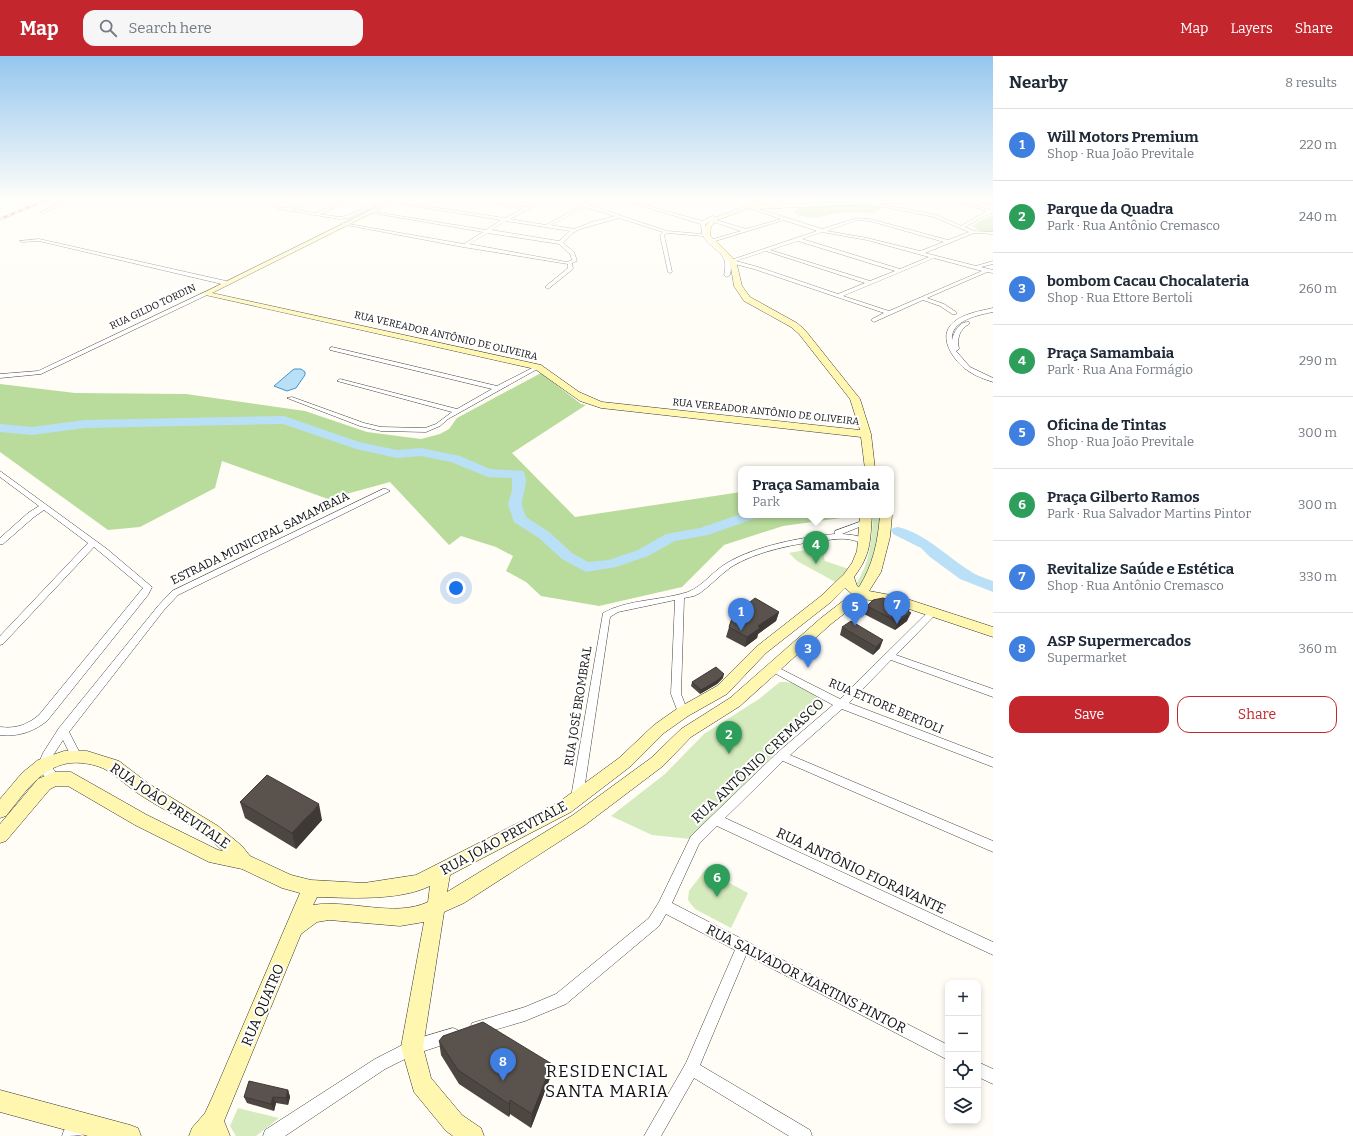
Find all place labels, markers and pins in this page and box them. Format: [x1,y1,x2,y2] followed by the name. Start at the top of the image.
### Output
[803,531,829,564] pin: 4
[884,591,910,624] pin: 7
[842,593,868,626] pin: 5
[728,598,754,631] pin: 1
[795,635,821,668] pin: 3
[716,721,742,754] pin: 2
[704,864,730,897] pin: 6
[490,1048,516,1081] pin: 8

